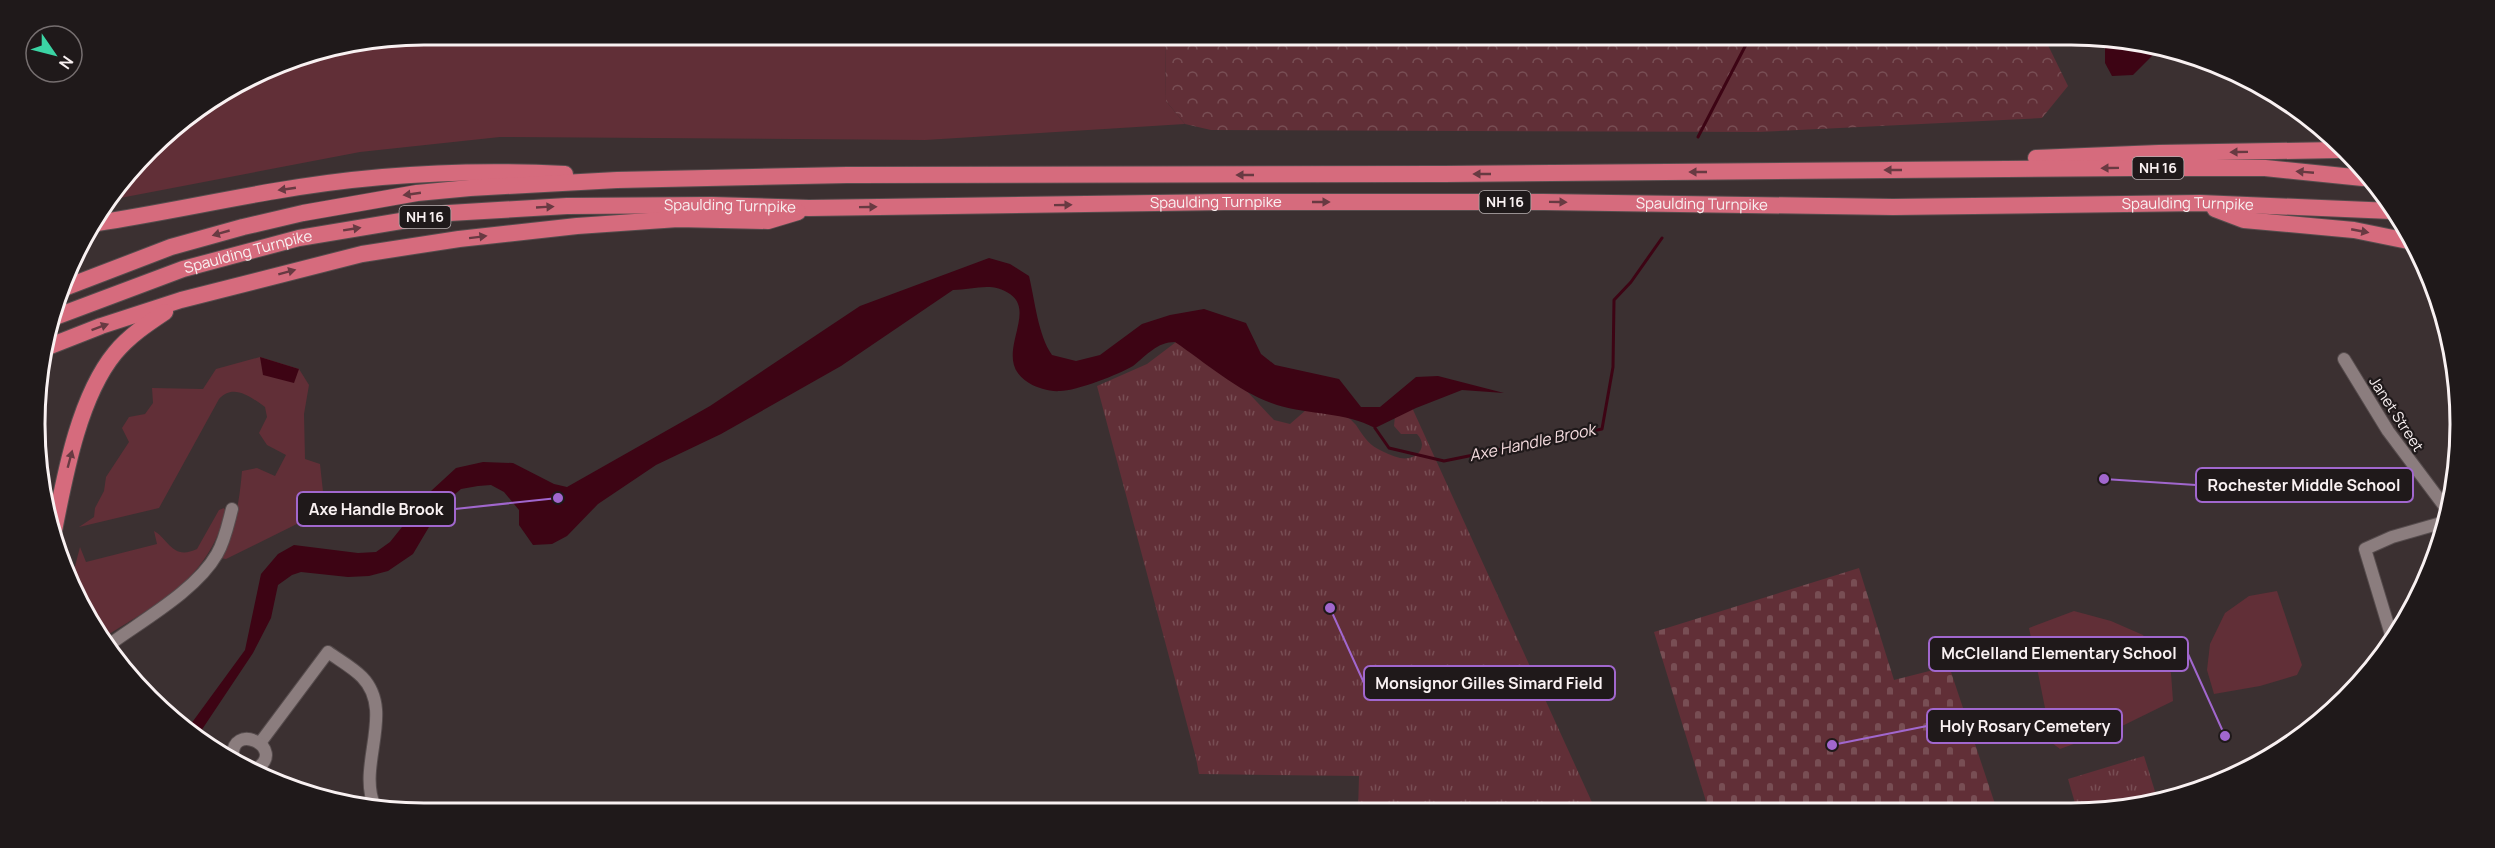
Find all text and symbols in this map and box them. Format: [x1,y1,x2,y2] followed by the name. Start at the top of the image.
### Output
[24,24,84,84] north arrow
[54,52,79,74] text: N
[2229,147,2248,157] one-way arrow
[2132,157,2184,179] road number: NH 16
[2101,163,2120,173] one-way arrow
[1884,165,1903,175] one-way arrow
[1689,167,1708,177] one-way arrow
[2295,167,2314,177] one-way arrow
[1473,169,1492,179] one-way arrow
[1236,170,1255,180] one-way arrow
[277,185,296,194] one-way arrow
[402,190,421,199] one-way arrow
[1150,191,1282,213] street label: Spaulding Turnpike
[1480,191,1530,213] road number: NH 16
[1636,192,1768,215] street label: Spaulding Turnpike
[2122,192,2254,215] street label: Spaulding Turnpike
[664,194,797,218] street label: Spaulding Turnpike
[1311,197,1330,207] one-way arrow
[1548,198,1567,207] one-way arrow
[1053,200,1072,209] one-way arrow
[858,202,877,212] one-way arrow
[536,203,555,212] one-way arrow
[400,206,450,228] road number: NH 16
[342,224,361,233] one-way arrow
[181,225,314,278] street label: Spaulding Turnpike
[2350,227,2369,236] one-way arrow
[212,229,230,238] one-way arrow
[469,232,488,241] one-way arrow
[278,266,296,276] one-way arrow
[91,321,109,331] one-way arrow
[2364,372,2429,456] street label: Janet Street
[1467,417,1599,466] water label: Axe Handle Brook
[66,449,75,467] one-way arrow
[2196,468,2413,502] callout: Rochester Middle School
[2208,474,2400,496] text: Rochester Middle School
[297,492,455,526] callout: Axe Handle Brook
[309,498,444,520] text: Axe Handle Brook
[1929,637,2188,671] callout: McClelland Elementary School
[1941,642,2177,664] text: McClelland Elementary School
[1364,666,1615,700] callout: Monsignor Gilles Simard Field
[1375,672,1603,694] text: Monsignor Gilles Simard Field
[1927,709,2122,743] callout: Holy Rosary Cemetery
[1940,715,2110,737] text: Holy Rosary Cemetery

